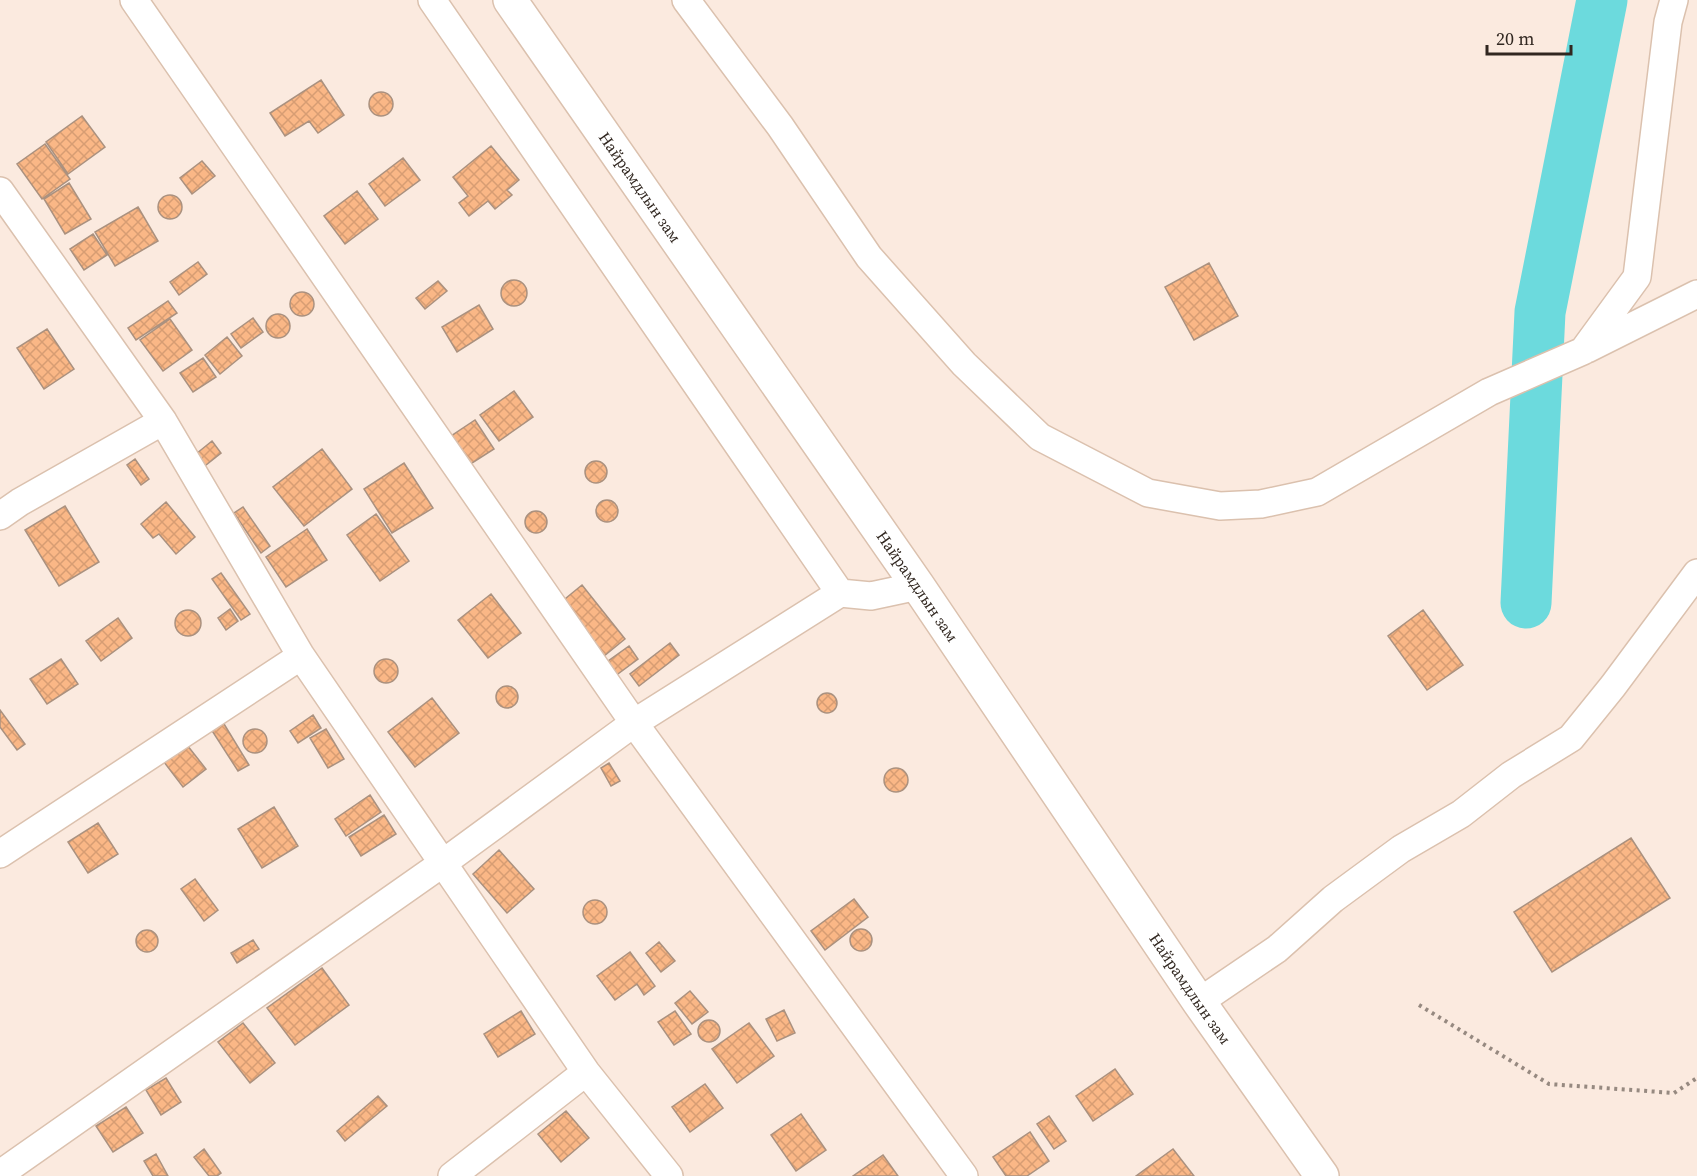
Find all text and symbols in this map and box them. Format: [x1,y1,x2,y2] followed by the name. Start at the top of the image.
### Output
[1487,18,1571,56] scale bar
[1496,26,1534,51] text: 20 m
[594,127,687,247] street label: Найрамдлын зам
[872,526,964,646] street label: Найрамдлын зам
[1144,928,1236,1049] street label: Найрамдлын зам

